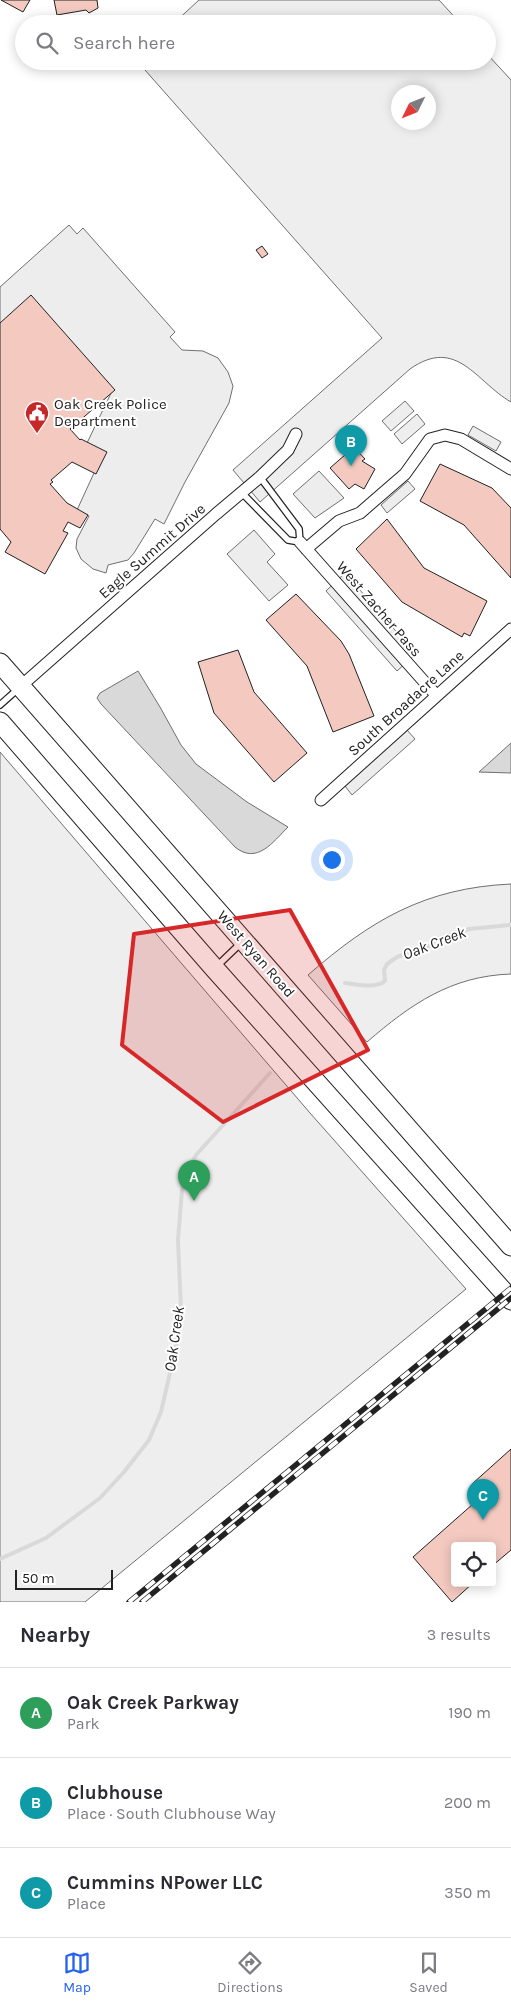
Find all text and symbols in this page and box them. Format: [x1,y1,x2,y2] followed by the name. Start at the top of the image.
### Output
[15,15,496,70] search box
[33,29,61,57] icon: search
[73,32,175,54] text: Search here
[391,85,436,130] north arrow
[54,395,167,430] place label: Oak Creek Police Department
[24,400,50,434] public building icon: Oak Creek Police Department
[335,425,367,466] pin: B
[95,500,209,602] street label: Eagle Summit Drive
[333,558,425,660] street label: West Zacher Pass
[344,646,468,760] street label: South Broadacre Lane
[319,847,345,873] your location
[213,907,299,1001] street label: West Ryan Road
[400,922,469,964] water label: Oak Creek
[178,1160,210,1201] pin: A
[160,1304,188,1373] water label: Oak Creek
[467,1479,499,1520] pin: C
[451,1542,496,1587] map controls
[451,1542,496,1587] button: locate
[15,1567,112,1590] scale bar
[22,1570,55,1587] text: 50 m
[20,1623,90,1647] text: Nearby
[427,1625,491,1644] text: 3 results
[67,1692,239,1714] text: Oak Creek Parkway
[31,1703,41,1722] text: A
[448,1703,491,1722] text: 190 m
[67,1714,99,1733] text: Park
[67,1782,163,1804] text: Clubhouse
[31,1793,41,1812] text: B
[444,1793,491,1812] text: 200 m
[67,1804,276,1823] text: Place · South Clubhouse Way
[67,1872,263,1894] text: Cummins NPower LLC
[31,1883,41,1902] text: C
[444,1883,491,1902] text: 350 m
[67,1894,106,1913] text: Place
[63,1949,91,1996] tab: Map
[217,1949,283,1996] tab: Directions
[409,1949,448,1996] tab: Saved

